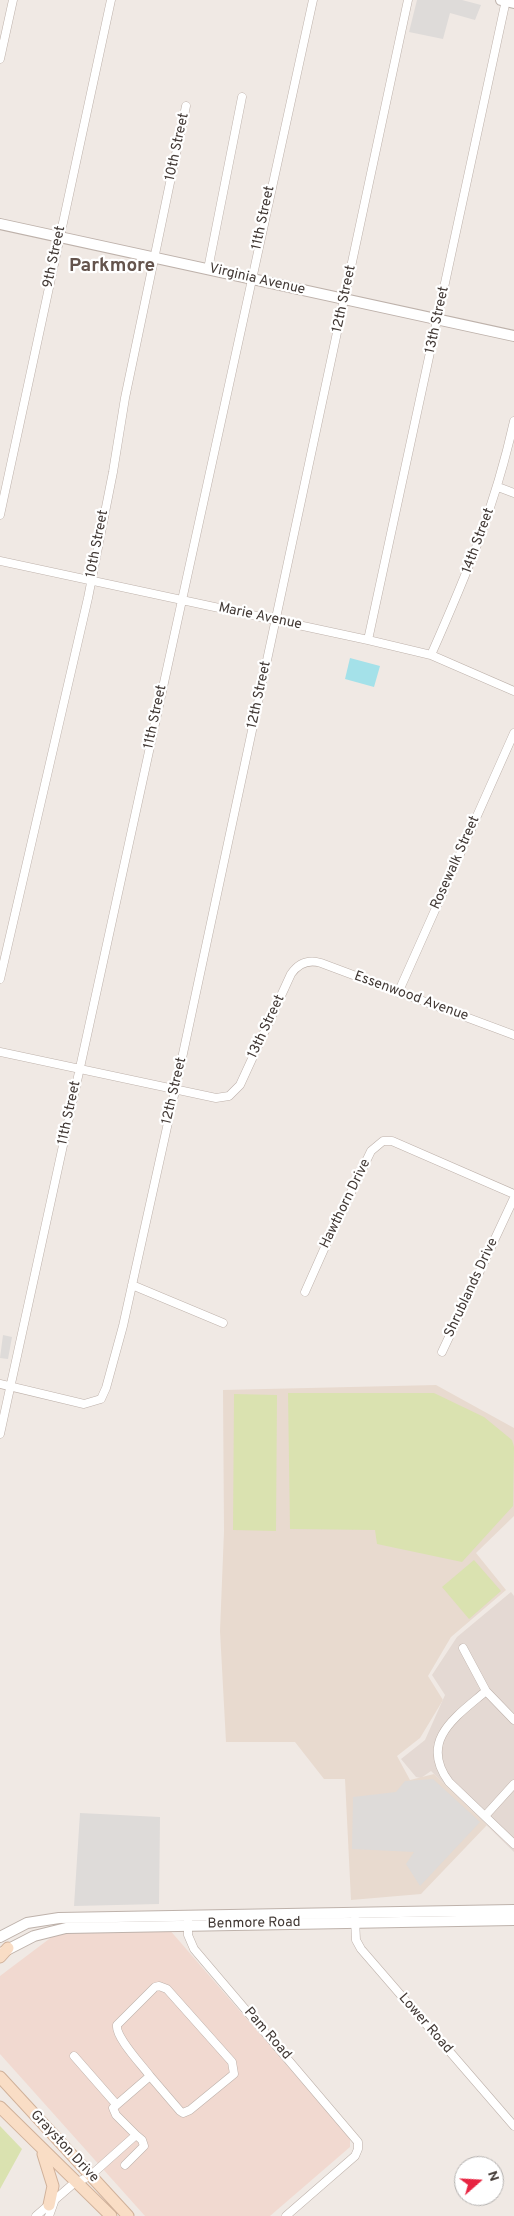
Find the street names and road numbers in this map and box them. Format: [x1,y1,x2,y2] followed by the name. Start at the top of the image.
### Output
[163,112,193,182] street label: 10th Street
[249,184,279,252] street label: 11th Street
[40,224,70,290] street label: 9th Street
[207,261,307,299] street label: Virginia Avenue
[330,264,360,334] street label: 12th Street
[423,285,453,355] street label: 13th Street
[459,506,499,576] street label: 14th Street
[83,509,113,579] street label: 10th Street
[217,600,303,634] street label: Marie Avenue
[245,660,275,730] street label: 12th Street
[141,683,171,751] street label: 11th Street
[428,814,484,912] street label: Rosewalk Street
[352,969,470,1025] street label: Essenwood Avenue
[245,993,289,1061] street label: 13th Street
[159,1056,191,1126] street label: 12th Street
[55,1079,85,1147] street label: 11th Street
[317,1157,375,1251] street label: Hawthorn Drive
[442,1236,502,1340] street label: Shrublands Drive
[207,1915,301,1933] street label: Benmore Road
[394,1990,456,2058] street label: Lower Road
[240,2004,294,2064] street label: Pam Road
[26,2107,102,2187] street label: Grayston Drive

